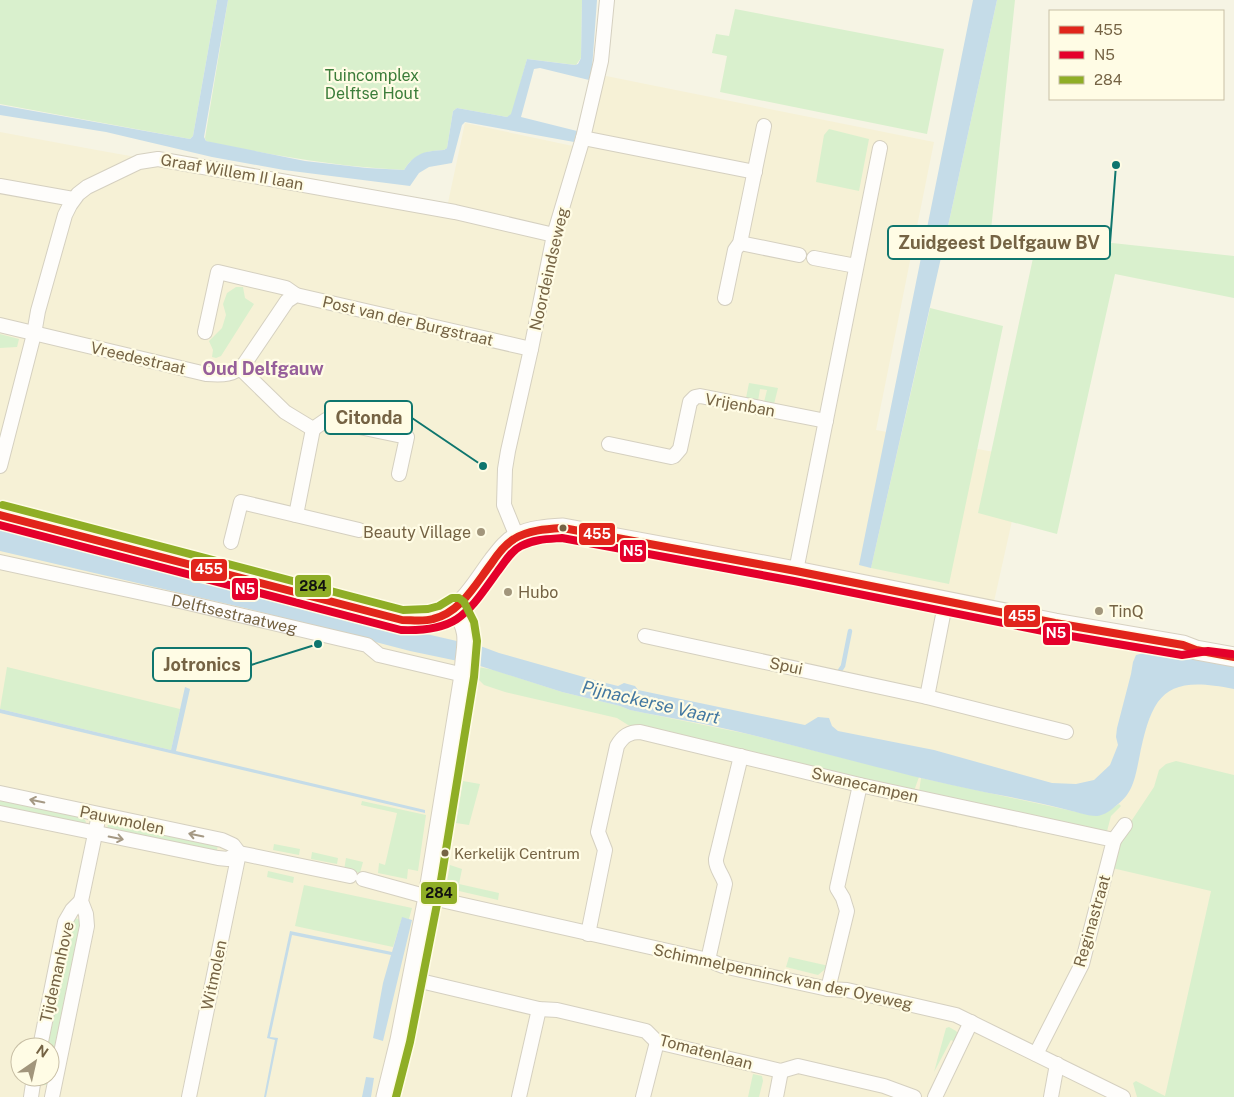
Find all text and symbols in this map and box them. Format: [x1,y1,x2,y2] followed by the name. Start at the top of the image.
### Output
[1049,10,1224,100] legend
[1094,21,1123,38] text: 455
[1094,46,1115,63] text: N5
[325,66,419,103] park label: Tuincomplex Delftse Hout
[1094,71,1122,88] text: 284
[159,150,305,194] street label: Graaf Willem II laan
[526,205,572,333] street label: Noordeindseweg
[888,226,1110,259] callout: Zuidgeest Delfgauw BV
[898,232,1100,253] text: Zuidgeest Delfgauw BV
[321,292,495,350] street label: Post van der Burgstraat
[89,338,187,378] street label: Vreedestraat
[202,358,324,379] district label: Oud Delfgauw
[703,389,777,421] street label: Vrijenban
[325,401,412,434] callout: Citonda
[335,407,403,428] text: Citonda
[578,522,616,546] line badge: 455
[363,523,471,542] place label: Beauty Village
[558,523,568,533] unlabelled marker
[475,526,487,538] marker: Beauty Village
[583,526,611,542] text: 455
[619,539,647,563] line badge: N5
[623,543,643,559] text: N5
[190,558,228,582] line badge: 455
[195,561,223,577] text: 455
[294,574,332,598] line badge: 284
[231,577,259,601] line badge: N5
[299,578,327,594] text: 284
[235,581,255,597] text: N5
[518,583,558,602] place label: Hubo
[502,586,514,598] marker: Hubo
[170,590,299,638] street label: Delftsestraatweg
[1109,602,1144,621] place label: TinQ
[1003,604,1041,628] line badge: 455
[1093,605,1105,617] marker: TinQ
[1008,608,1036,624] text: 455
[1042,622,1071,646] line badge: N5
[1046,625,1066,641] text: N5
[153,648,251,681] callout: Jotronics
[768,653,804,679] street label: Spui
[163,654,241,675] text: Jotronics
[580,676,722,728] water label: Pijnackerse Vaart
[810,763,920,807] street label: Swanecampen
[29,796,45,806] one-way arrow
[78,802,166,838] street label: Pauwmolen
[188,830,204,839] one-way arrow
[108,834,124,843] one-way arrow
[454,845,580,862] place label: Kerkelijk Centrum
[440,848,450,858] marker: Kerkelijk Centrum
[1070,873,1114,969] street label: Reginastraat
[420,881,458,905] line badge: 284
[425,885,453,901] text: 284
[36,920,78,1024] street label: Tijdemanhove
[197,938,231,1012] street label: Witmolen
[652,940,914,1014] street label: Schimmelpenninck van der Oyeweg
[657,1030,755,1074] street label: Tomatenlaan
[10,1037,60,1087] north arrow
[33,1042,51,1061] text: N

